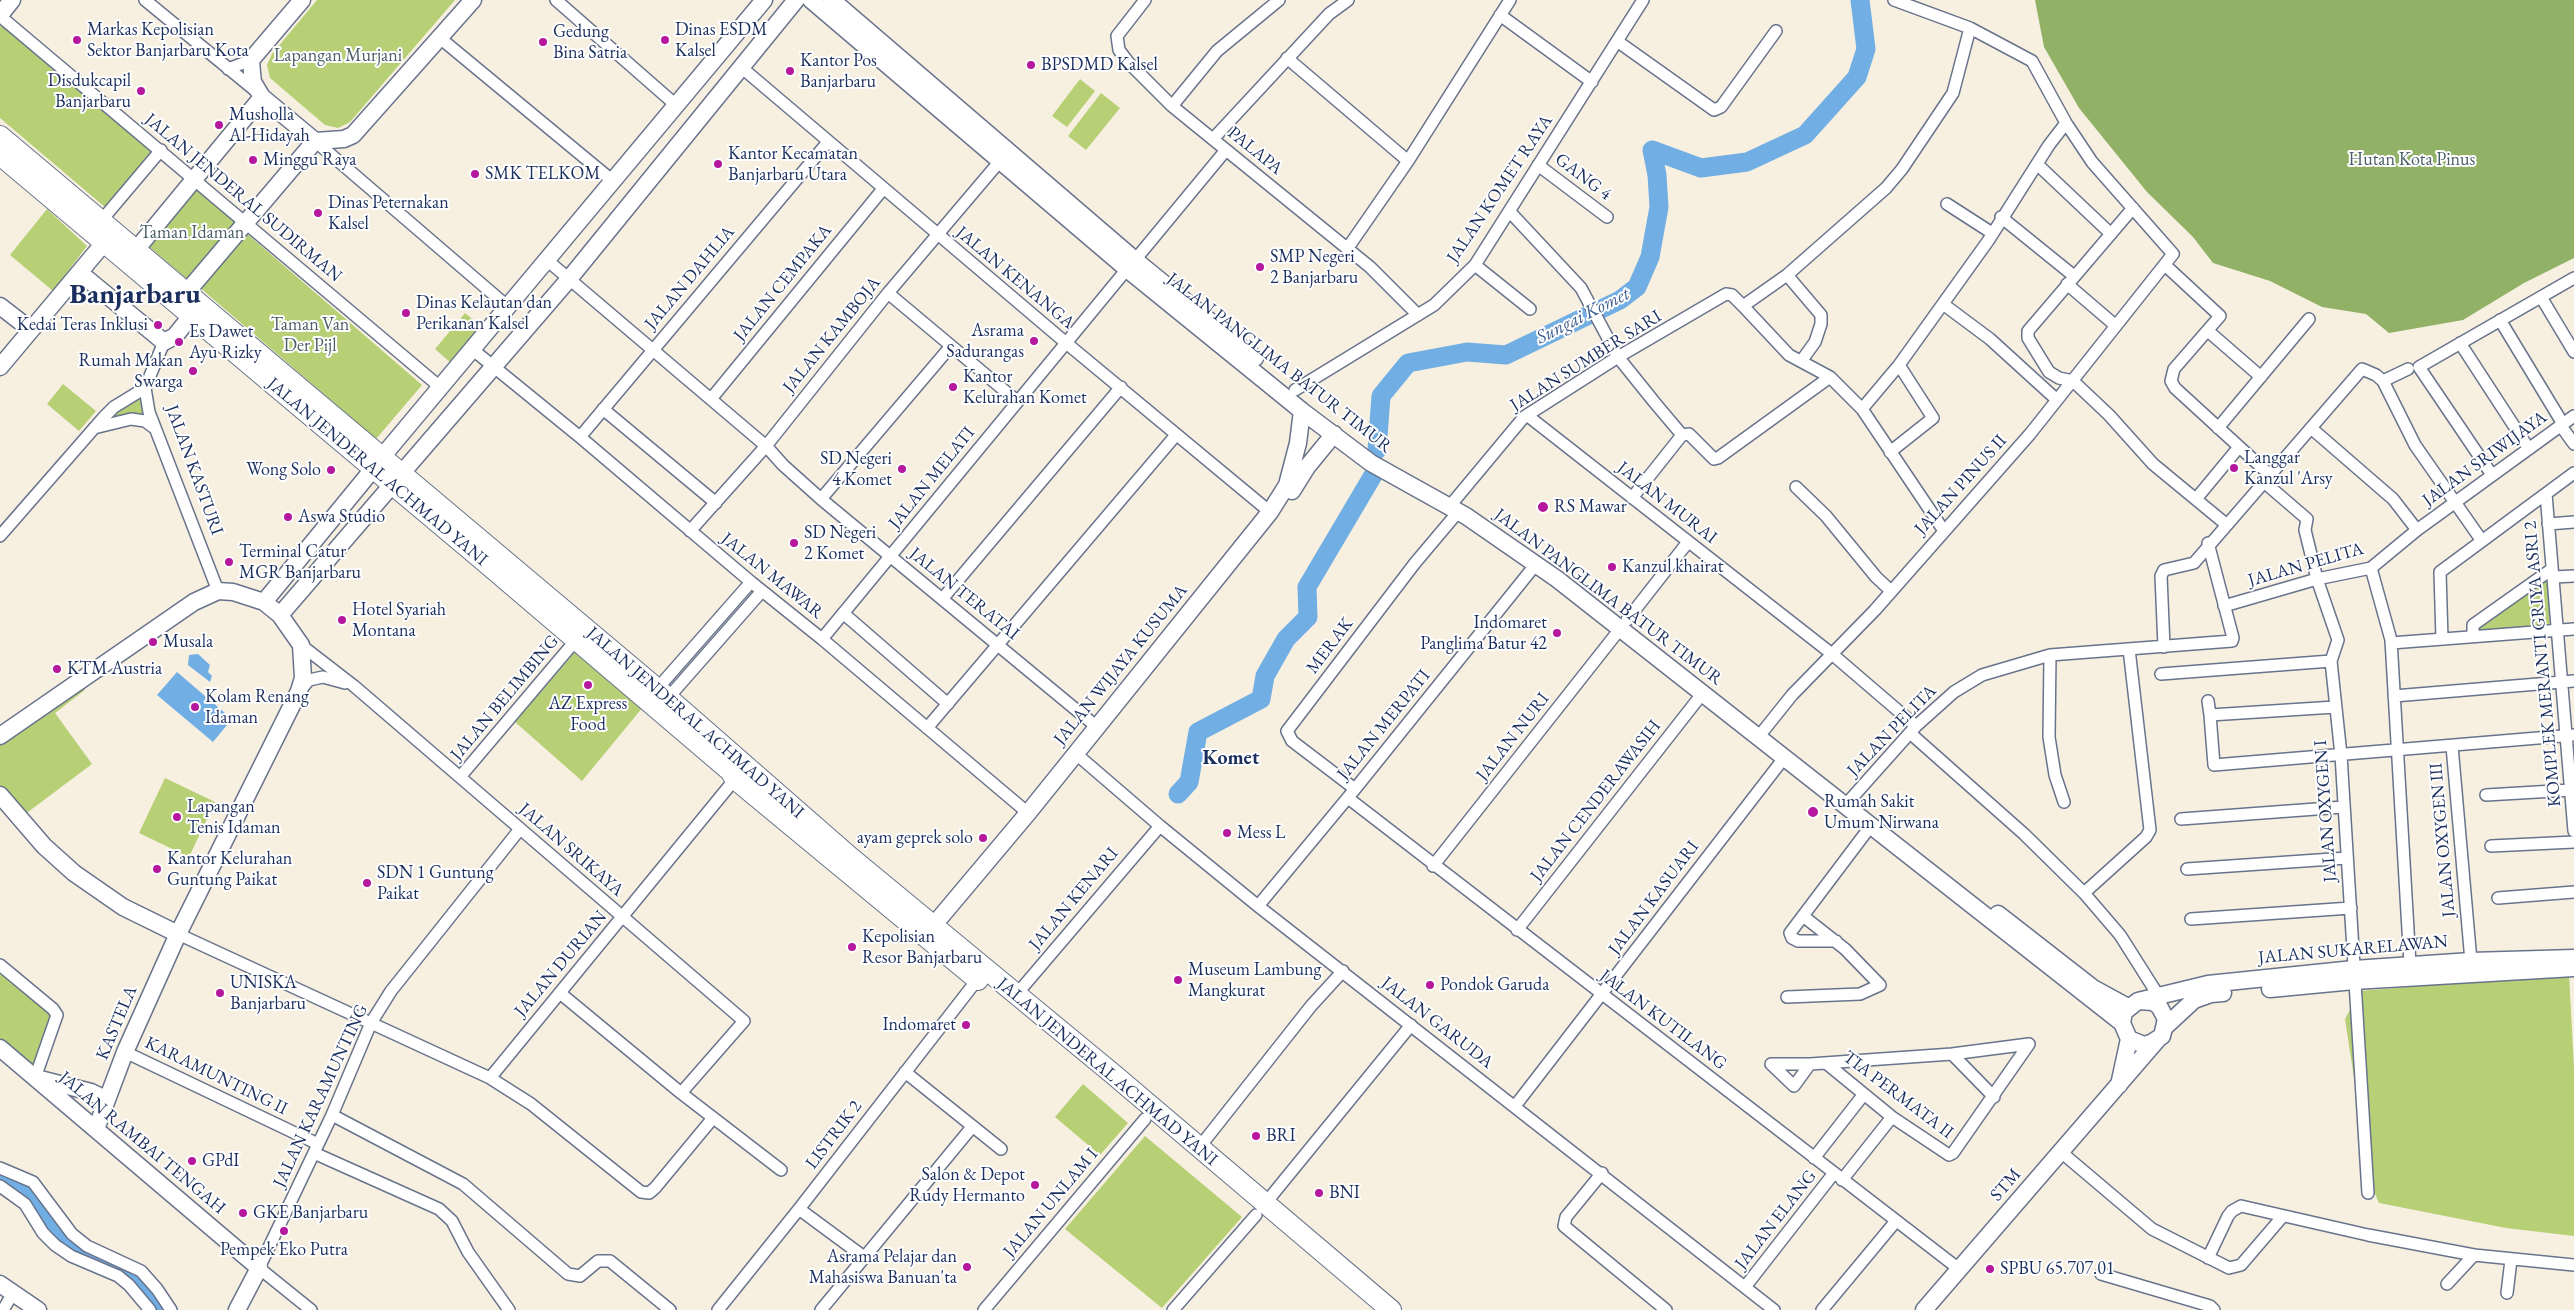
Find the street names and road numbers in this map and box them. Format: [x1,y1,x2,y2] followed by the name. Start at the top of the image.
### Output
[140,109,346,287] street label: JALAN JENDERAL SUDIRMAN
[1442,111,1558,267] street label: JALAN KOMET RAYA
[1223,122,1287,180] street label: PALAPA
[1550,149,1616,205] street label: GANG 4
[729,220,837,346] street label: JALAN CEMPAKA
[640,222,740,334] street label: JALAN DAHLIA
[951,222,1079,334] street label: JALAN KENANGA
[1162,268,1396,458] street label: JALAN PANGLIMA BATUR TIMUR
[779,273,885,397] street label: JALAN KAMBOJA
[1506,306,1666,416] street label: JALAN SUMBER SARI
[262,373,492,571] street label: JALAN JENDERAL ACHMAD YANI
[160,402,228,538] street label: JALAN KASTURI
[2419,407,2551,511] street label: JALAN SRIWIJAYA
[884,423,980,533] street label: JALAN MELATI
[1910,431,2012,539] street label: JALAN PINUS II
[1613,457,1721,549] street label: JALAN MURAI
[1490,504,1726,690] street label: JALAN PANGLIMA BATUR TIMUR
[2520,520,2566,808] street label: KOMPLEK MERANTI GRIYA ASRI 2
[717,528,827,624] street label: JALAN MAWAR
[2246,538,2366,592] street label: JALAN PELITA
[905,543,1023,645] street label: JALAN TERATAI
[1049,580,1193,750] street label: JALAN WIJAYA KUSUMA
[1302,614,1358,678] street label: MERAK
[582,623,808,823] street label: JALAN JENDERAL ACHMAD YANI
[446,631,564,765] street label: JALAN BELIMBING
[1333,665,1435,785] street label: JALAN MERPATI
[1843,681,1941,781] street label: JALAN PELITA
[1472,689,1554,785] street label: JALAN NURI
[1526,716,1666,886] street label: JALAN CENDERAWASIH
[2310,739,2342,883] street label: JALAN OXYGEN I
[2425,762,2461,918] street label: JALAN OXYGEN III
[514,799,628,901] street label: JALAN SRIKAYA
[1604,837,1704,959] street label: JALAN KASUARI
[1025,843,1123,955] street label: JALAN KENARI
[510,907,612,1021] street label: JALAN DURIAN
[2257,931,2449,969] street label: JALAN SUKARELAWAN
[1595,965,1731,1075] street label: JALAN KUTILANG
[1377,972,1497,1074] street label: JALAN GARUDA
[992,973,1222,1171] street label: JALAN JENDERAL ACHMAD YANI
[92,983,142,1063] street label: KASTELA
[269,1001,373,1191] street label: JALAN KARAMUNTING
[141,1032,291,1120] street label: KARAMUNTING II
[1838,1046,1958,1144] street label: TIA PERMATA II
[54,1067,230,1219] street label: JALAN RAMBAI TENGAH
[801,1096,867,1174] street label: LISTRIK 2
[999,1144,1103,1262] street label: JALAN UNLAM I
[1986,1164,2026,1206] street label: STM
[1731,1166,1821,1274] street label: JALAN ELANG

